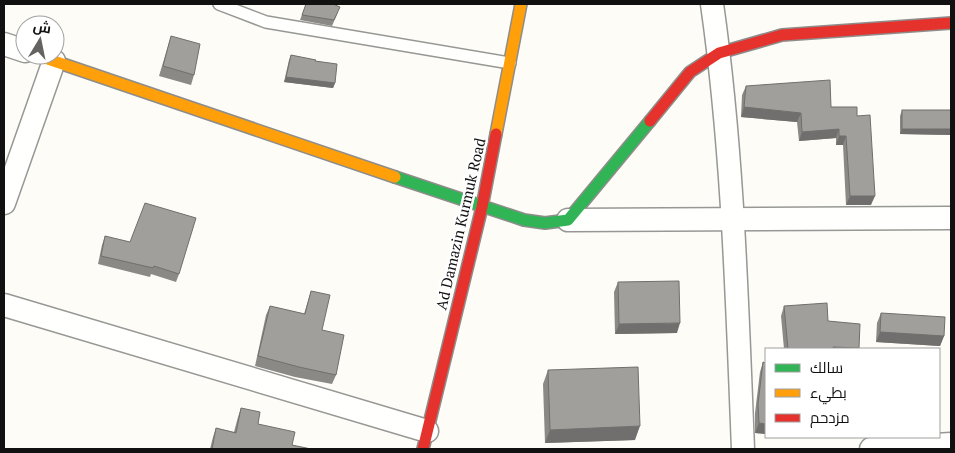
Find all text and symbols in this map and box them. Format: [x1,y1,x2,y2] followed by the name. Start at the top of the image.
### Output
[15,15,65,65] north arrow
[32,16,53,38] text: ش
[431,136,490,312] street label: Ad Damazin Kurmuk Road
[765,348,940,438] legend
[810,357,843,377] text: سالك
[810,382,847,405] text: بطيء
[810,407,850,428] text: مزدحم

